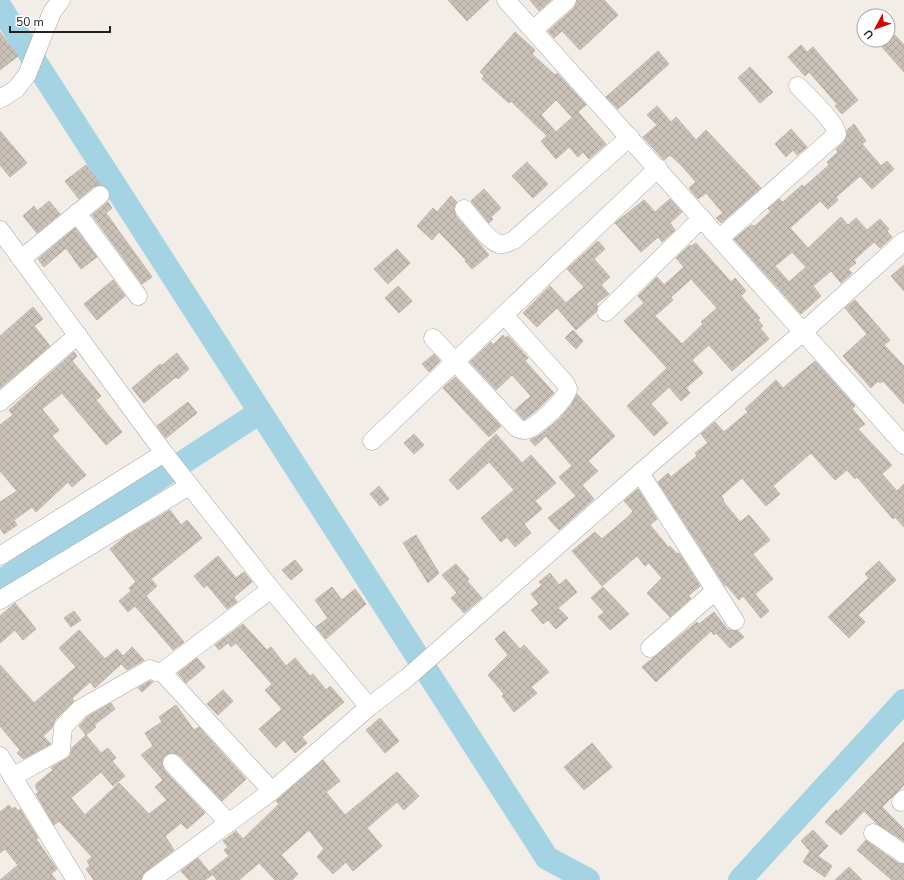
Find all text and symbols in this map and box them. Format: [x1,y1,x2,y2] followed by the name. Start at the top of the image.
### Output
[10,8,110,34] scale bar
[856,8,896,48] north arrow
[16,14,44,30] text: 50 m
[861,26,877,42] text: U

